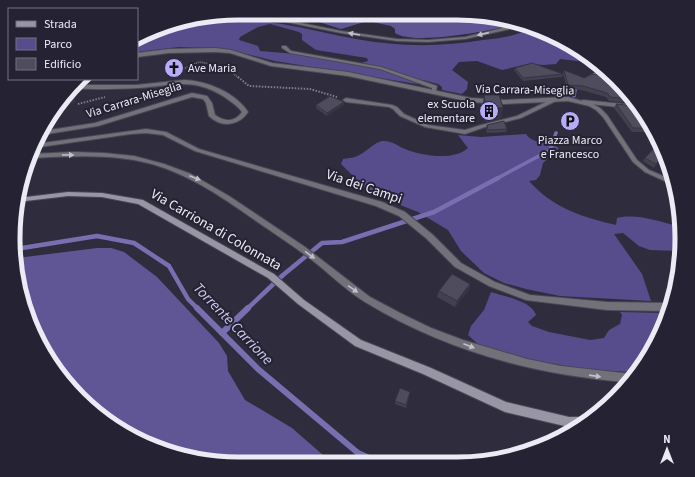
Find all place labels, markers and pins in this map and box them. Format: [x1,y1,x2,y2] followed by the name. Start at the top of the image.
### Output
[163,57,185,79] church icon: Ave Maria
[188,60,236,77] place label: Ave Maria
[418,96,475,127] place label: ex Scuola elementare
[478,100,500,122] building icon: ex Scuola elementare
[559,110,581,132] parking icon: Piazza Marco e Francesco
[538,132,602,163] place label: Piazza Marco e Francesco

